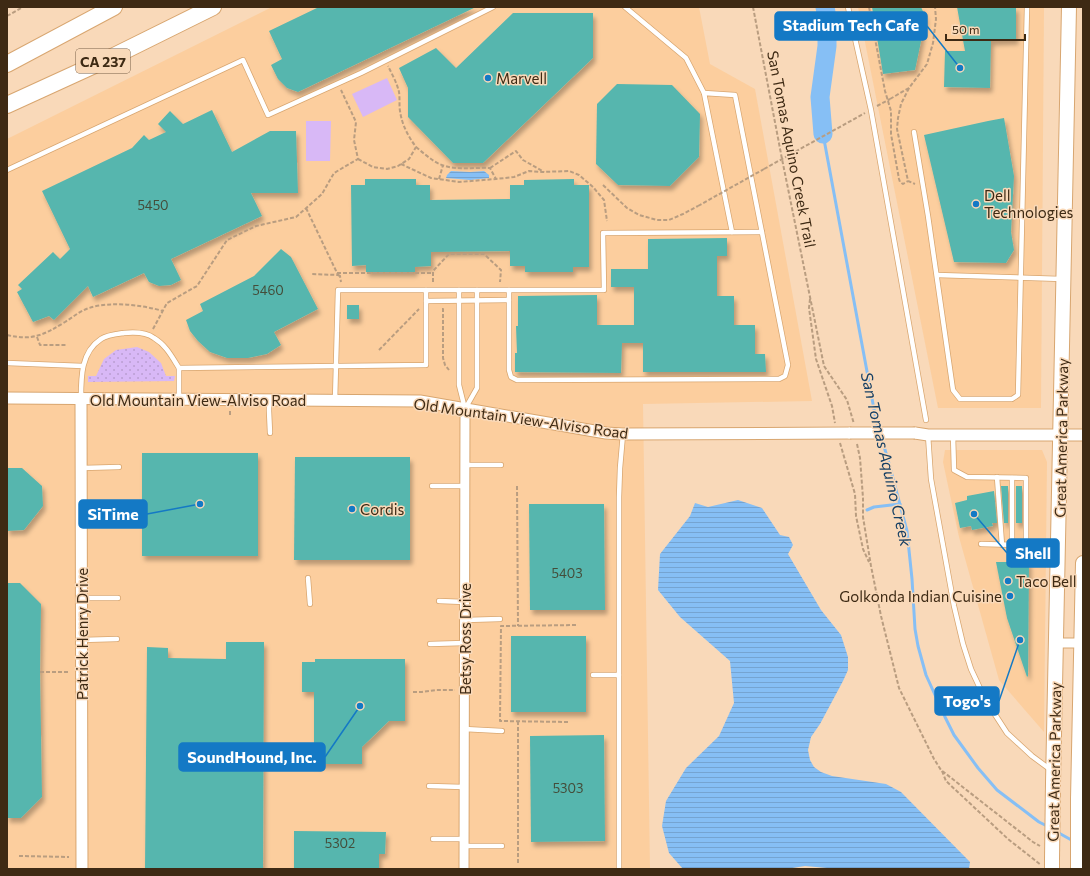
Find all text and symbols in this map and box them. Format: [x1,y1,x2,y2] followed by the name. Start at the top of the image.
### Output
[775,12,927,40] callout: Stadium Tech Cafe
[783,15,919,34] text: Stadium Tech Cafe
[946,16,1025,42] scale bar
[952,22,980,36] text: 50 m
[76,49,130,73] road number: CA 237
[764,49,820,249] street label: San Tomas Aquino Creek Trail
[496,69,547,87] place label: Marvell
[483,73,493,83] marker: Marvell
[984,186,1074,221] place label: Dell Technologies
[137,197,169,213] house number: 5450
[971,199,981,209] marker: Dell Technologies
[252,282,284,298] house number: 5460
[1051,358,1071,518] street label: Great America Parkway
[858,370,916,548] water label: San Tomas Aquino Creek
[90,391,306,409] street label: Old Mountain View-Alviso Road
[413,394,629,442] street label: Old Mountain View-Alviso Road
[79,500,147,528] callout: SiTime
[360,500,404,518] place label: Cordis
[87,504,139,523] text: SiTime
[347,504,357,514] marker: Cordis
[1007,539,1059,567] callout: Shell
[1015,543,1051,562] text: Shell
[551,565,583,581] house number: 5403
[73,568,91,700] street label: Patrick Henry Drive
[1016,572,1077,590] place label: Taco Bell
[1003,576,1013,586] marker: Taco Bell
[456,583,474,695] street label: Betsy Ross Drive
[839,587,1002,605] place label: Golkonda Indian Cuisine
[1005,591,1015,601] marker: Golkonda Indian Cuisine
[1044,682,1064,842] street label: Great America Parkway
[935,687,999,715] callout: Togo's
[943,691,991,710] text: Togo's
[179,743,325,771] callout: SoundHound, Inc.
[187,747,317,766] text: SoundHound, Inc.
[553,780,583,796] house number: 5303
[325,835,355,851] house number: 5302

